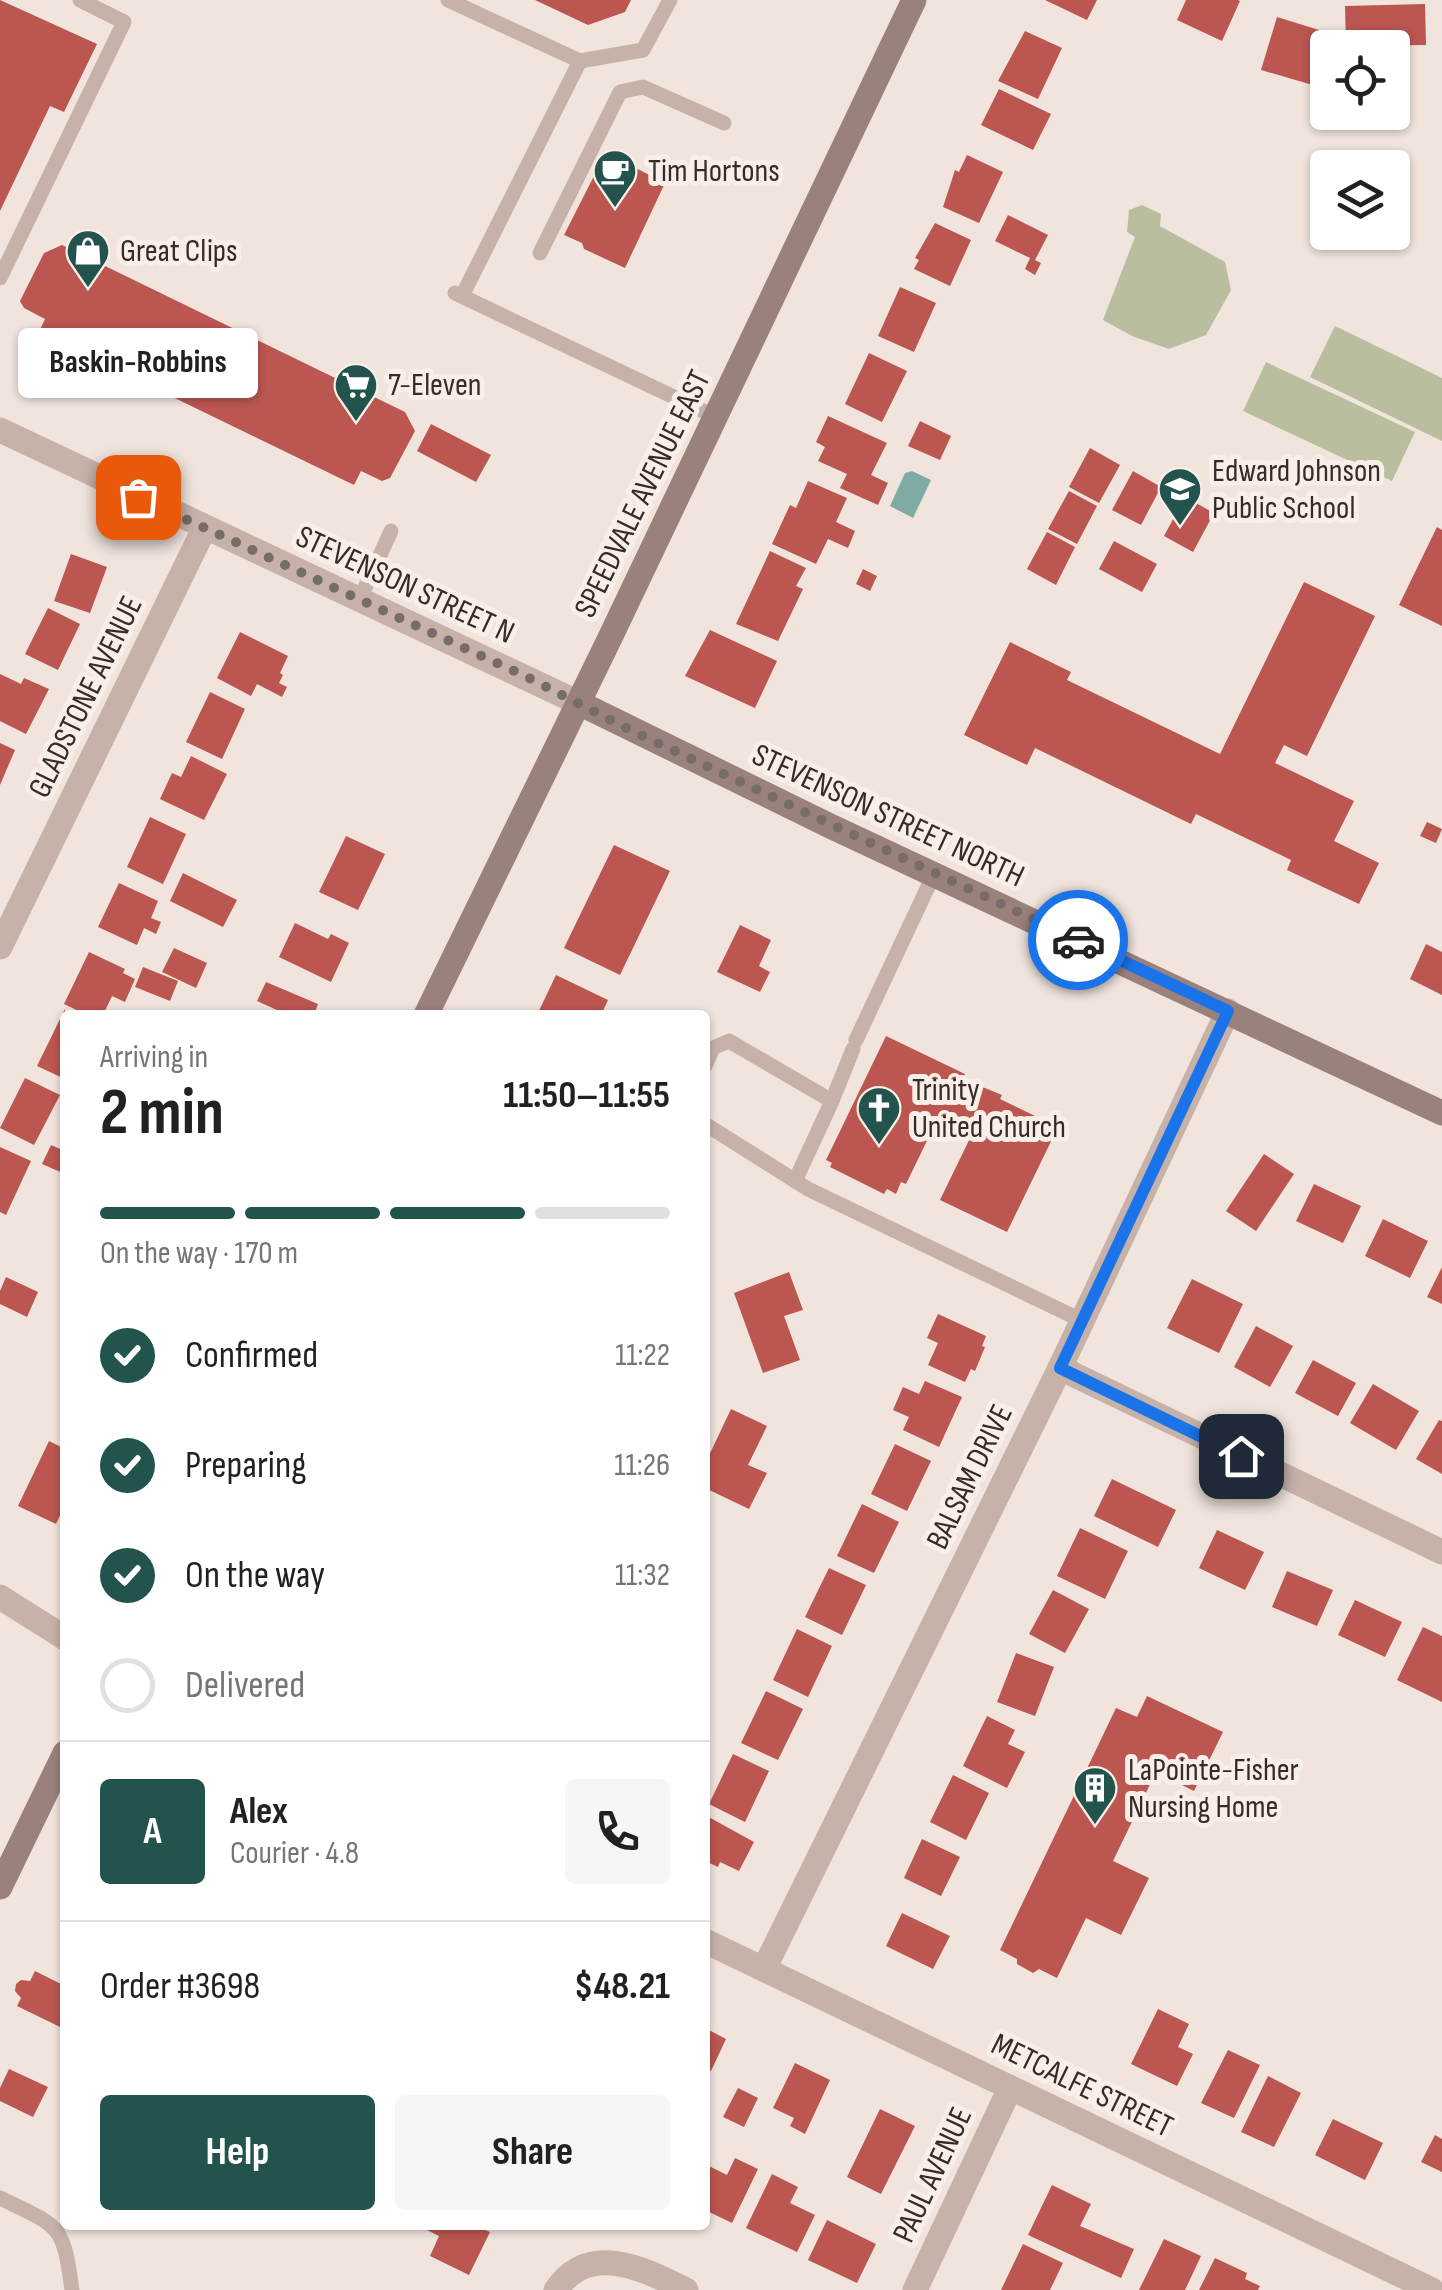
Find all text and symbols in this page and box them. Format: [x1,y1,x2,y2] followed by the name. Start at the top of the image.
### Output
[1310,30,1410,250] map controls
[1310,30,1410,130] button: locate
[592,148,638,209] cafe icon: Tim Hortons
[1310,150,1410,250] button: layers
[648,152,780,191] place label: Tim Hortons
[65,228,111,289] shop icon: Great Clips
[120,232,238,271] place label: Great Clips
[18,327,258,397] callout: Baskin-Robbins
[49,343,227,382] text: Baskin-Robbins
[333,362,379,423] supermarket icon: 7-Eleven
[566,364,720,624] street label: SPEEDVALE AVENUE EAST
[388,366,481,405] place label: 7-Eleven
[1212,452,1381,528] place label: Edward Johnson Public School
[96,455,181,540] pin
[1157,466,1203,527] school or university icon: Edward Johnson Public School
[111,470,166,525] icon: bag
[290,517,520,653] street label: STEVENSON STREET N
[20,590,152,804] street label: GLADSTONE AVENUE
[746,736,1030,896] street label: STEVENSON STREET NORTH
[1028,890,1128,990] courier
[1051,913,1106,968] icon: car
[100,1038,208,1077] text: Arriving in
[912,1071,1066,1147] place label: Trinity United Church
[503,1073,670,1118] text: 11:50–11:55
[100,1075,224,1153] text: 2 min
[856,1085,902,1146] church icon: Trinity United Church
[100,1234,298,1273] text: On the way · 170 m
[100,1328,155,1383] icon: check
[185,1333,318,1378] text: Confirmed
[615,1336,670,1375] text: 11:22
[918,1398,1022,1556] street label: BALSAM DRIVE
[1199,1414,1284,1499] pin
[1214,1429,1269,1484] icon: home
[100,1438,155,1493] icon: check
[185,1443,306,1488] text: Preparing
[614,1446,670,1485] text: 11:26
[100,1548,155,1603] icon: check
[185,1553,325,1598] text: On the way
[615,1556,670,1595] text: 11:32
[185,1663,305,1708] text: Delivered
[1128,1751,1299,1827] place label: LaPointe-Fisher Nursing Home
[1072,1765,1118,1826] building icon: LaPointe-Fisher Nursing Home
[565,1779,670,1884] button: phone
[230,1789,288,1834] text: Alex
[143,1809,162,1854] text: A
[230,1834,359,1873] text: Courier · 4.8
[100,1964,260,2009] text: Order #3698
[574,1964,670,2009] text: $48.21
[985,2025,1179,2147] street label: METCALFE STREET
[100,2095,375,2210] button: Help
[395,2095,670,2210] button: Share
[885,2101,981,2249] street label: PAUL AVENUE

